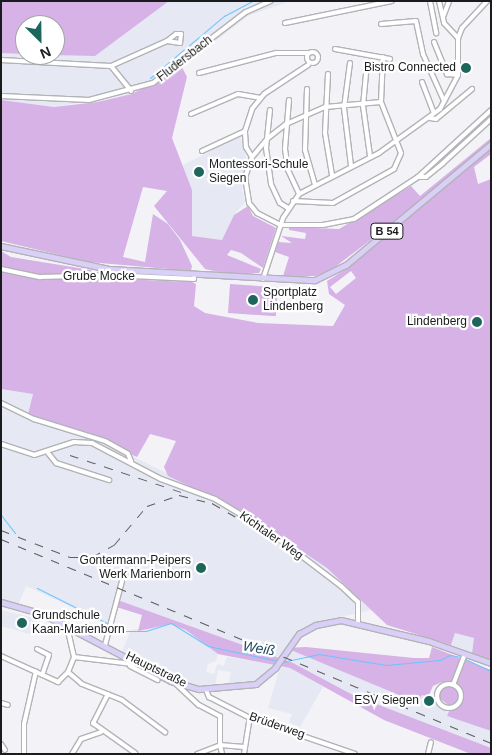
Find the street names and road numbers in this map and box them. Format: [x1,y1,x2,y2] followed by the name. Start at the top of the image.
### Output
[155,33,215,85] street label: Fludersbach
[370,222,404,240] road number: B 54
[63,270,135,284] street label: Grube Mocke
[236,509,306,563] street label: Kichtaler Weg
[123,649,189,691] street label: Hauptstraße
[247,710,307,742] street label: Brüderweg

